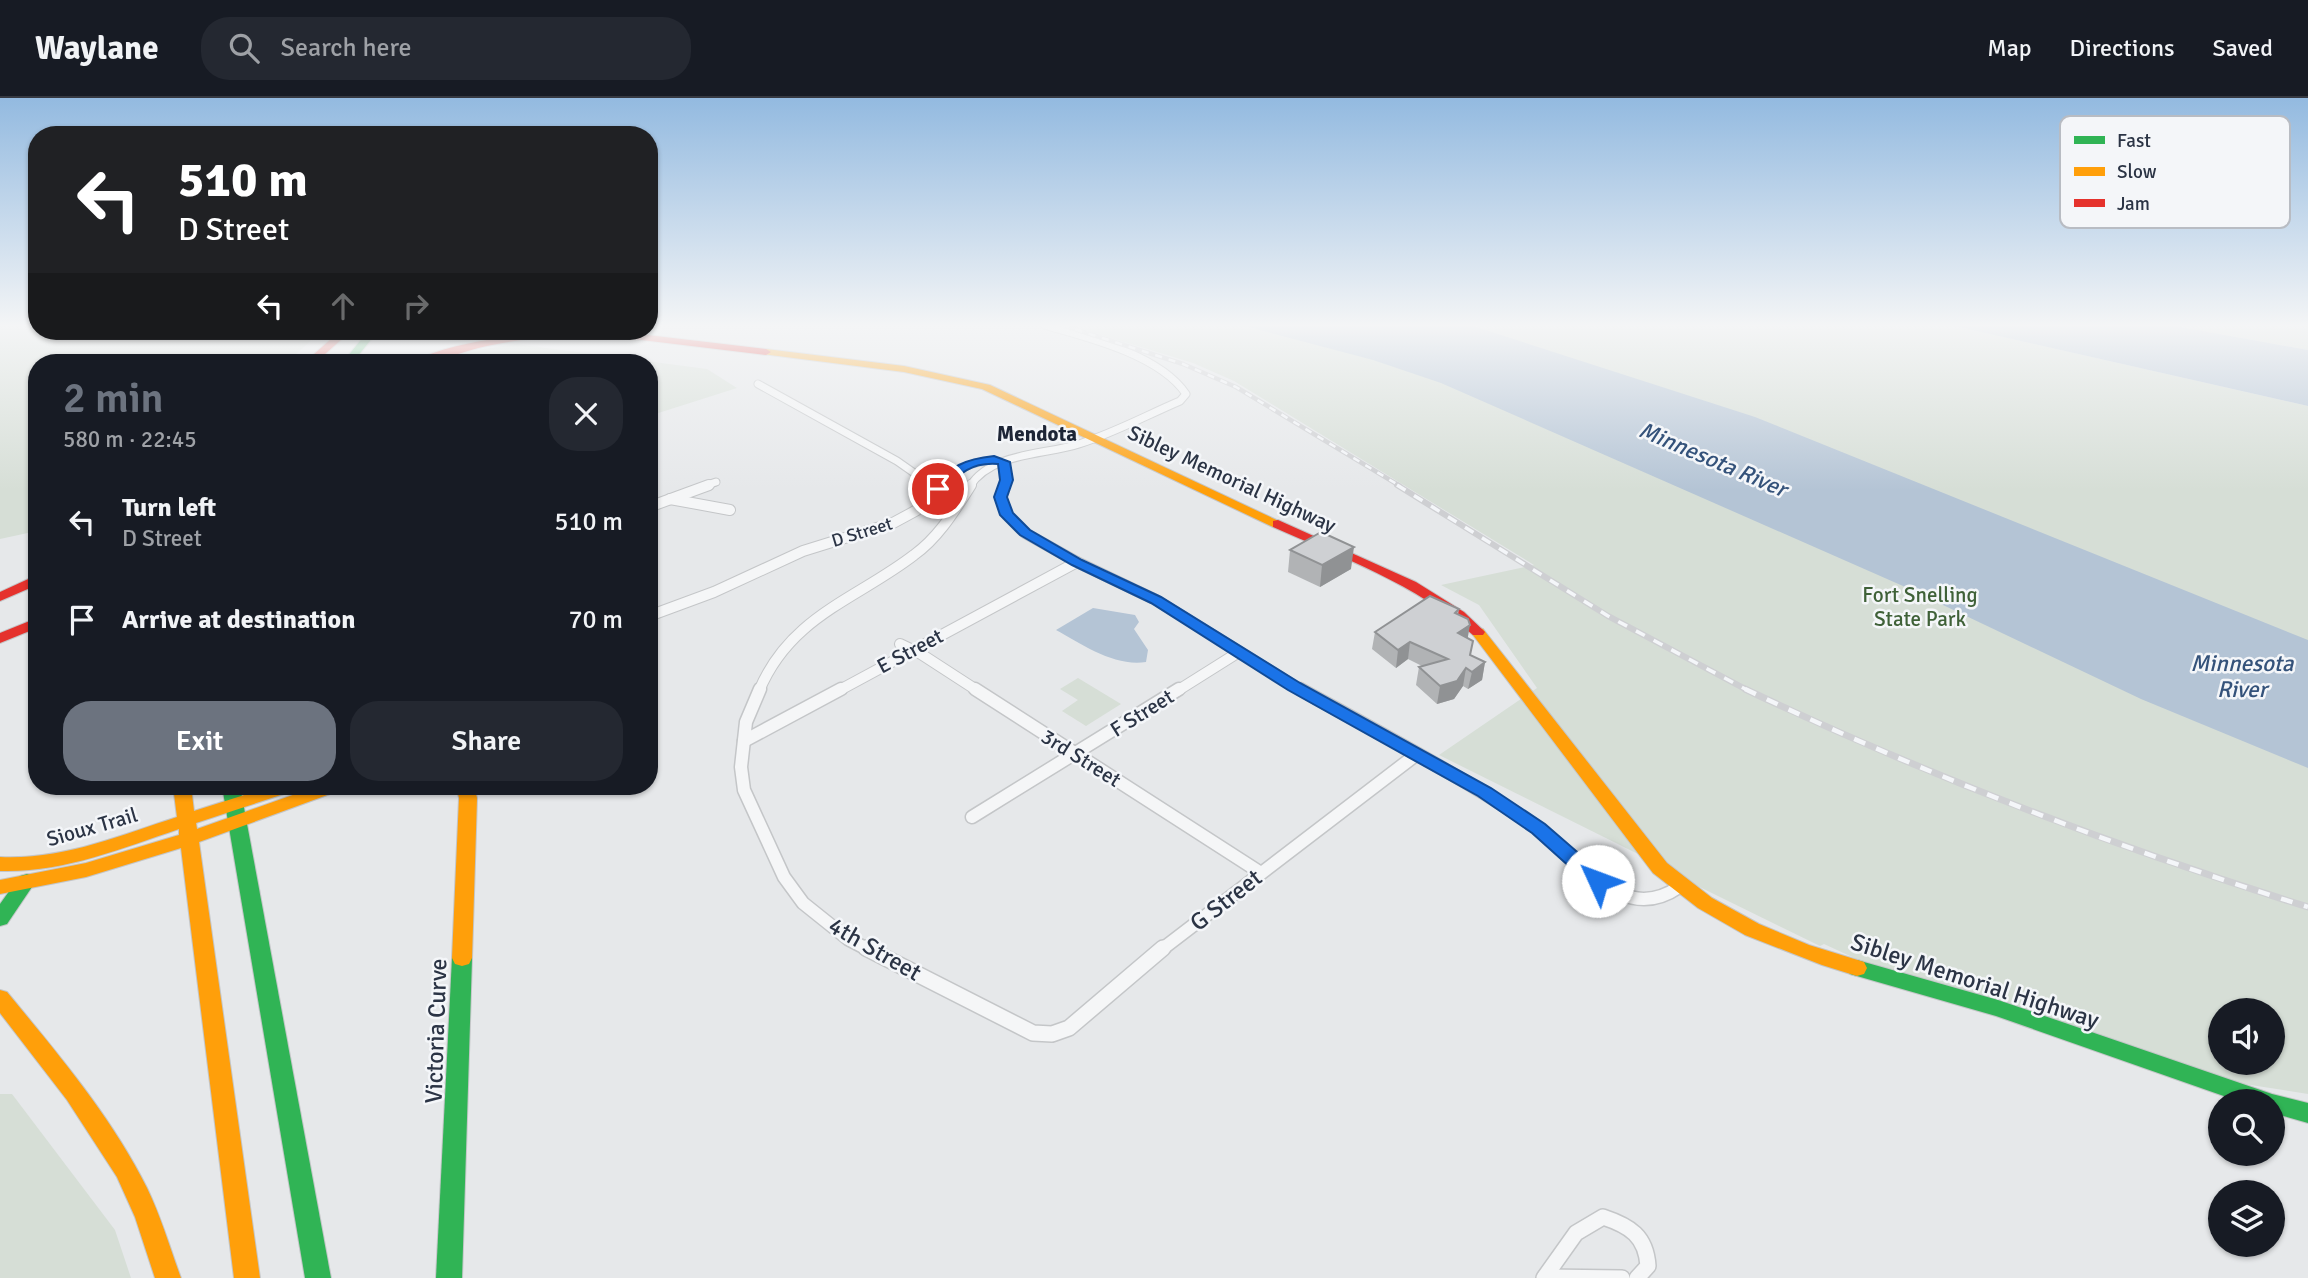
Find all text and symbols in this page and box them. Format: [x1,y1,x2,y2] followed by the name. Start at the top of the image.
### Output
[201,17,691,80] search box
[35,28,159,69] text: Waylane
[225,29,263,67] icon: search
[281,32,412,64] text: Search here
[1987,33,2032,63] text: Map
[2070,33,2175,63] text: Directions
[2213,33,2273,63] text: Saved
[2060,116,2290,228] legend
[2117,129,2151,153] text: Fast
[178,150,308,210] text: 510 m
[63,154,154,245] icon: left
[2117,160,2157,184] text: Slow
[2117,192,2150,216] text: Jam
[178,210,289,249] text: D Street
[251,287,289,325] icon: left
[324,287,362,325] icon: ahead
[397,287,435,325] icon: right
[63,373,164,424] text: 2 min
[549,377,623,451] button: close
[1634,415,1794,505] water label: Minnesota River
[1124,419,1340,539] street label: Sibley Memorial Highway
[997,421,1077,447] district label: Mendota
[63,425,197,454] text: 580 m · 22:45
[908,459,968,519] pin
[919,470,957,508] icon: arrive
[122,492,216,524] text: Turn left
[63,503,101,541] icon: left
[554,506,623,538] text: 510 m
[829,512,895,552] street label: D Street
[122,524,202,553] text: D Street
[1862,582,1978,632] park label: Fort Snelling State Park
[63,601,101,639] icon: arrive
[122,604,355,636] text: Arrive at destination
[568,604,623,636] text: 70 m
[872,623,948,679] street label: E Street
[2191,649,2295,704] water label: Minnesota River
[1105,683,1179,743] street label: F Street
[63,701,336,781] button: Exit
[350,701,623,781] button: Share
[1036,723,1126,793] street label: 3rd Street
[43,802,141,852] street label: Sioux Trail
[1561,844,1635,918] position arrow
[1184,863,1268,937] street label: G Street
[823,910,927,988] street label: 4th Street
[1847,927,2103,1035] street label: Sibley Memorial Highway
[418,958,454,1104] street label: Victoria Curve
[2208,998,2285,1257] map controls
[2208,998,2285,1075] button: sound
[2208,1089,2285,1166] button: search
[2208,1180,2285,1257] button: layers

